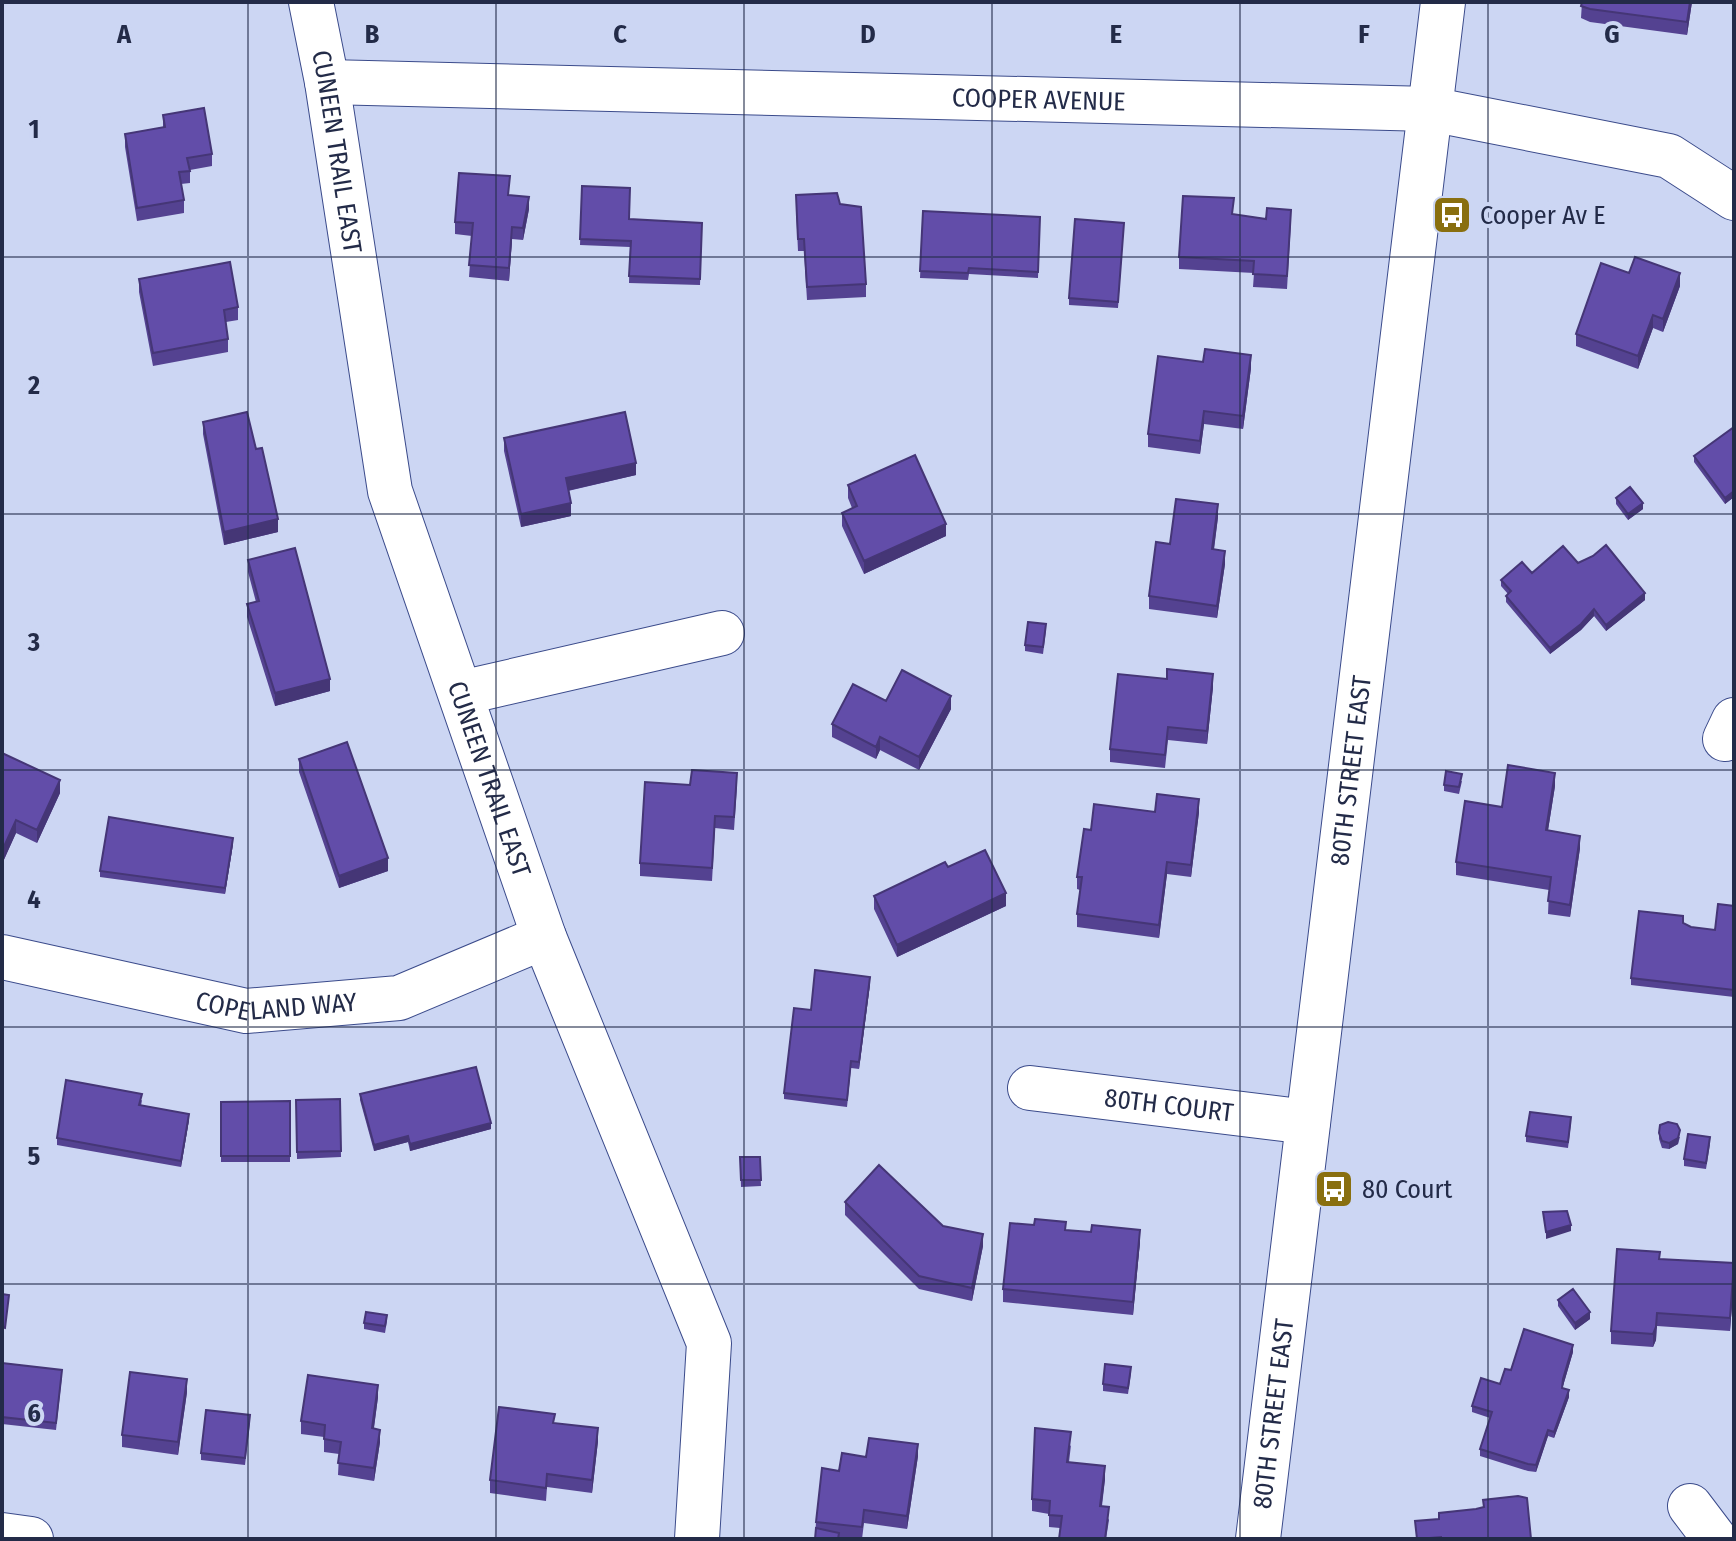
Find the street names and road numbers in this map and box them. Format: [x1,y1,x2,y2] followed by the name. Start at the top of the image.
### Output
[305,48,368,255] street label: CUNEEN TRAIL EAST
[952,82,1126,118] street label: COOPER AVENUE
[1324,674,1378,867] street label: 80TH STREET EAST
[441,677,537,881] street label: CUNEEN TRAIL EAST
[193,985,358,1027] street label: COPELAND WAY
[1103,1082,1235,1129] street label: 80TH COURT
[1247,1317,1300,1511] street label: 80TH STREET EAST

